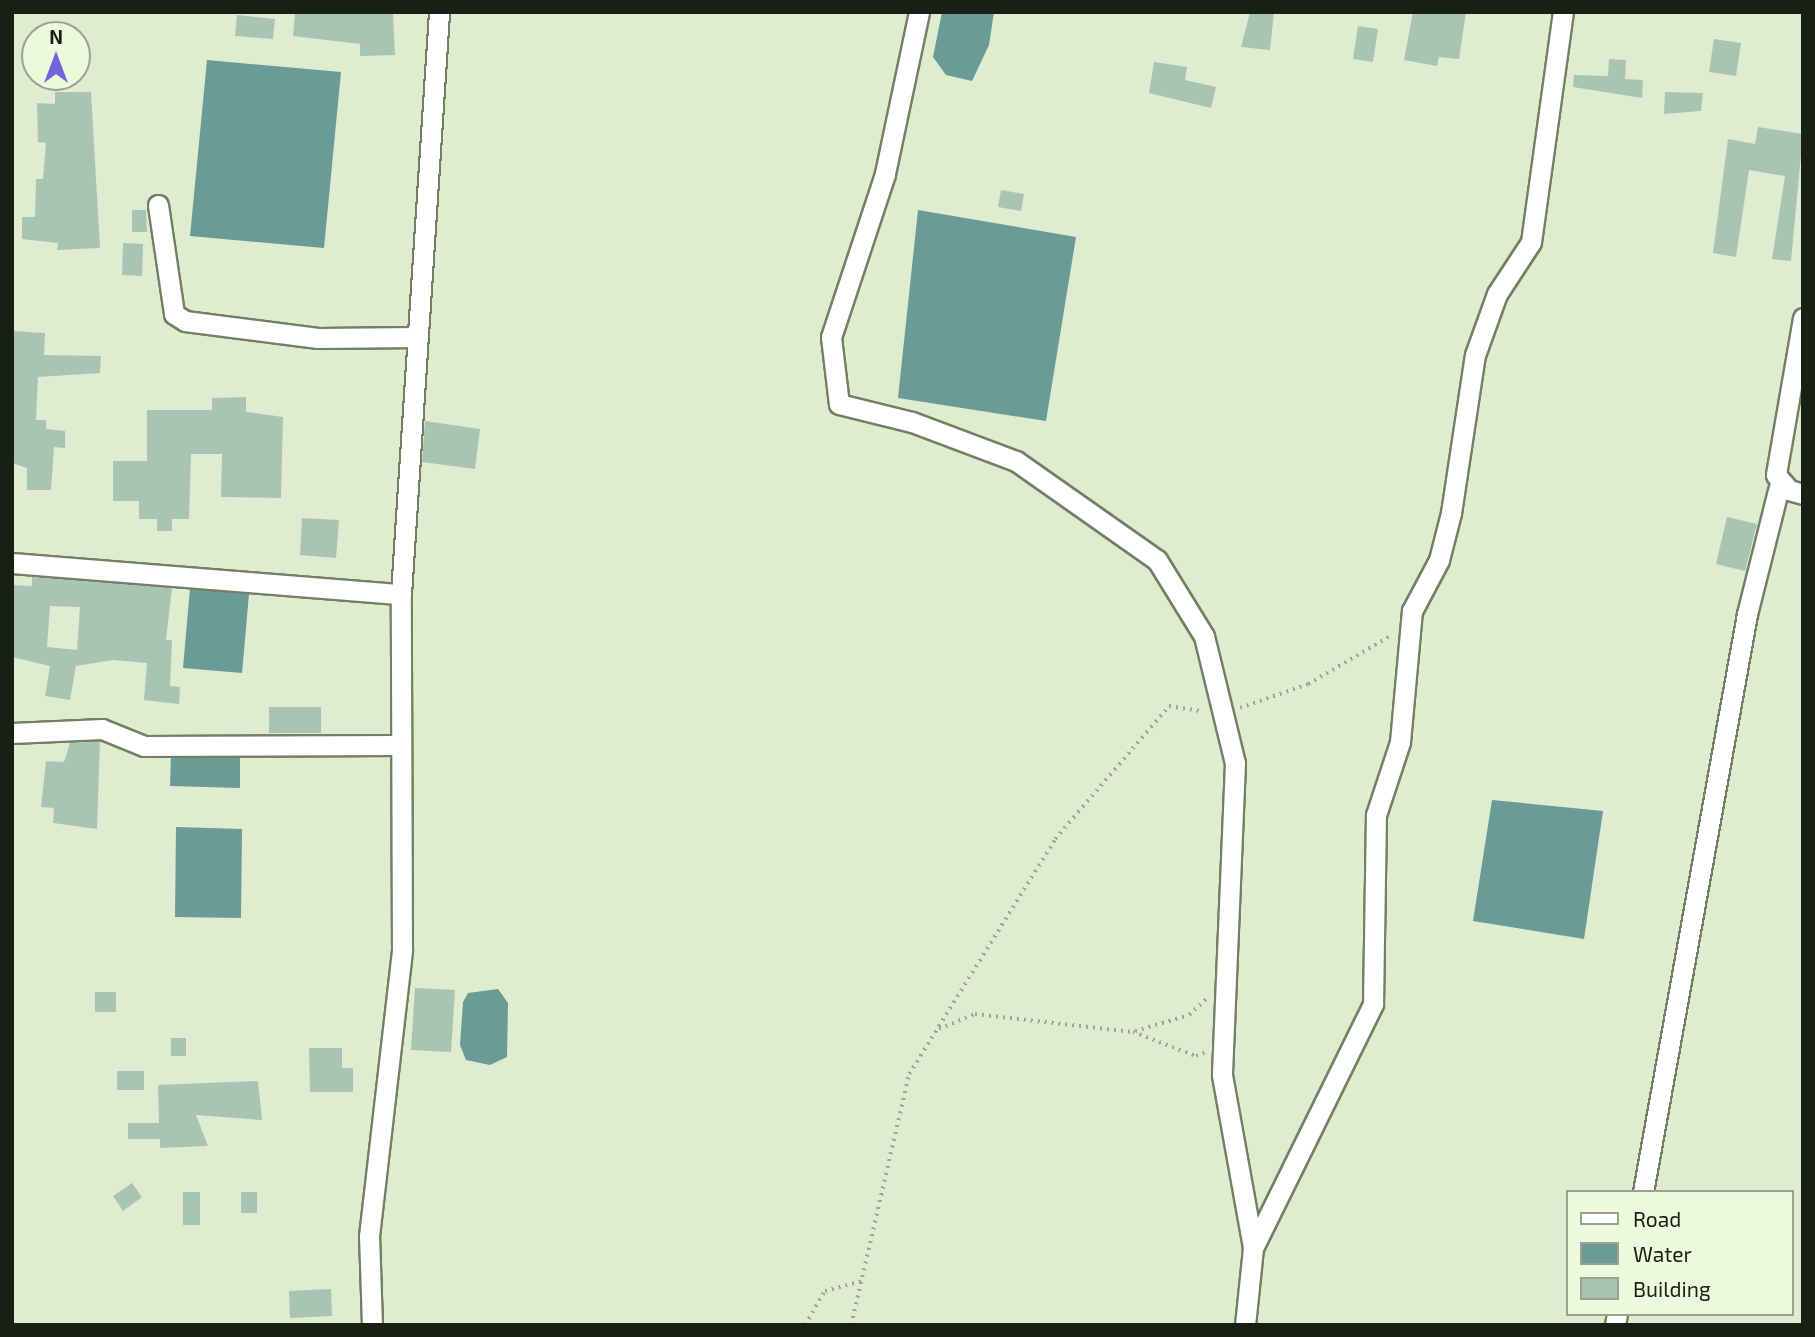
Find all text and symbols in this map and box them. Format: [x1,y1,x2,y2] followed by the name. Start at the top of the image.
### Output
[21,21,91,91] north arrow
[49,25,63,48] text: N
[1566,1190,1794,1316] legend
[1633,1206,1681,1231] text: Road
[1633,1241,1692,1266] text: Water
[1633,1276,1711,1301] text: Building

